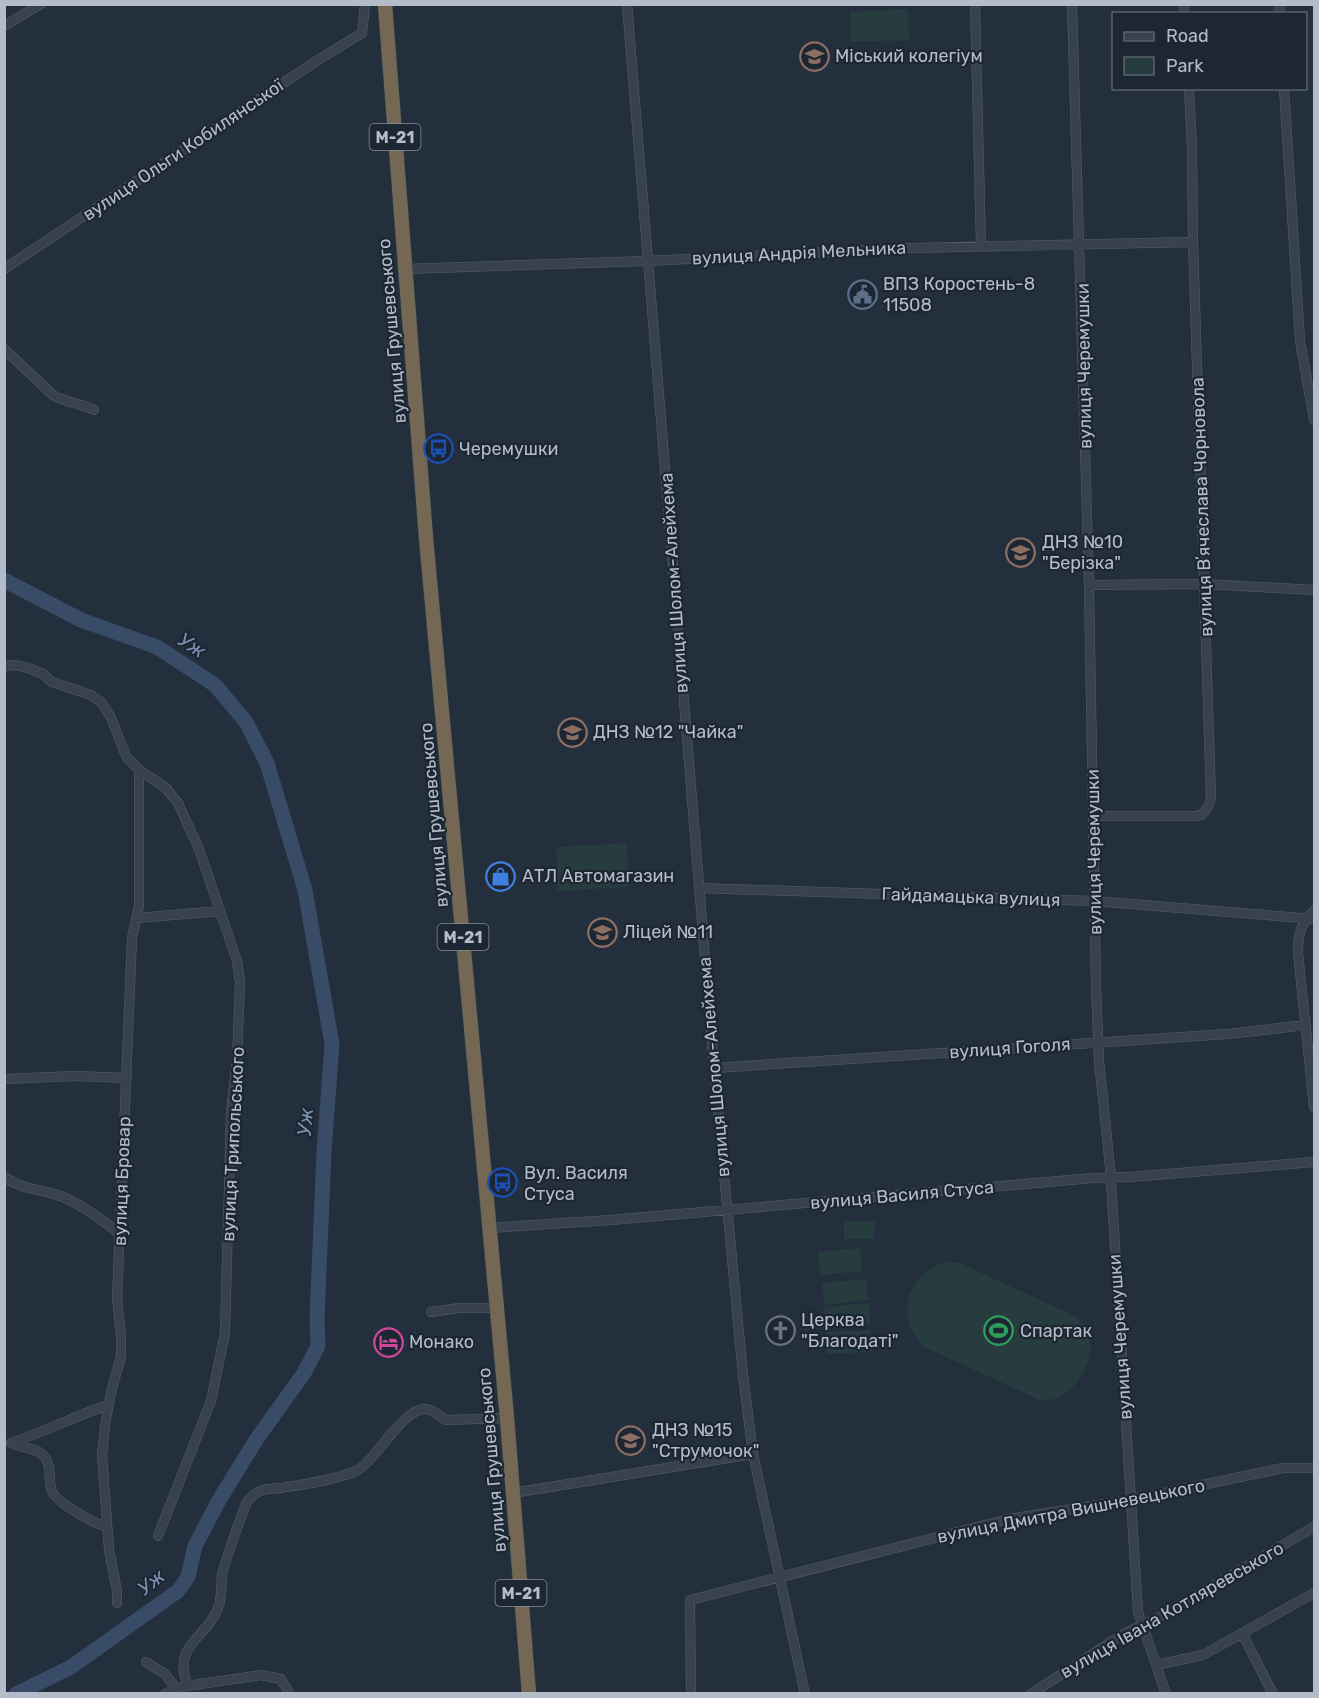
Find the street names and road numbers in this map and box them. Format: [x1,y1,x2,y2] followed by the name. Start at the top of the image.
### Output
[78,74,288,226] street label: вулиця Ольги Кобилянської
[370,124,420,150] road number: М-21
[691,236,907,270] street label: вулиця Андрія Мельника
[373,238,411,424] street label: вулиця Грушевського
[1072,283,1096,449] street label: вулиця Черемушки
[1186,377,1218,637] street label: вулиця Вʼячеслава Чорновола
[655,472,693,694] street label: вулиця Шолом-Алейхема
[415,722,453,908] street label: вулиця Грушевського
[1082,769,1106,935] street label: вулиця Черемушки
[881,883,1061,911] street label: Гайдамацька вулиця
[438,924,488,950] road number: М-21
[693,956,735,1178] street label: вулиця Шолом-Алейхема
[949,1033,1071,1063] street label: вулиця Гоголя
[217,1046,249,1242] street label: вулиця Трипольського
[109,1116,135,1246] street label: вулиця Бровар
[809,1176,995,1214] street label: вулиця Василя Стуса
[1103,1254,1137,1420] street label: вулиця Черемушки
[473,1367,511,1553] street label: вулиця Грушевського
[935,1474,1207,1548] street label: вулиця Дмитра Вишневецького
[1056,1537,1288,1683] street label: вулиця Івана Котляревського
[496,1580,546,1606] road number: М-21

